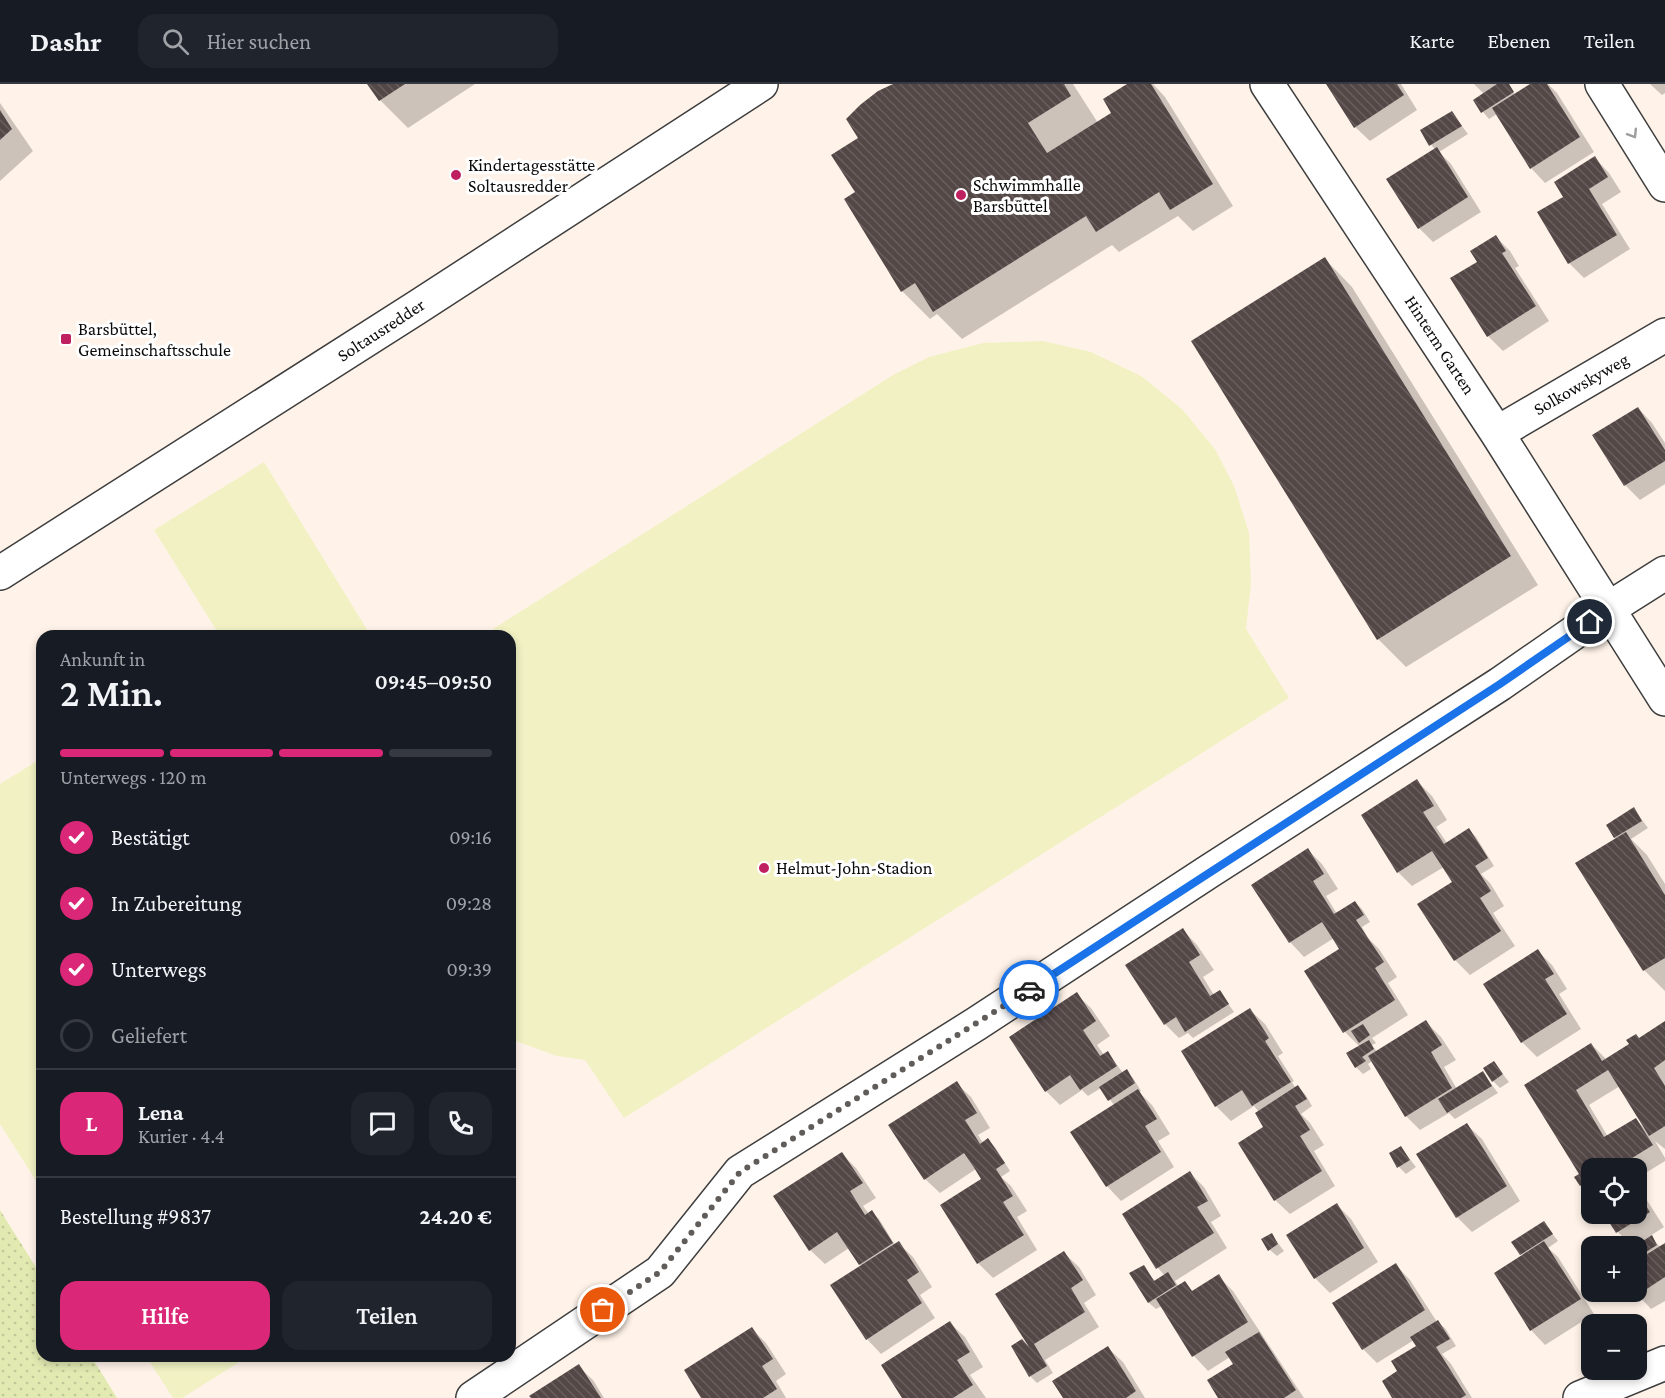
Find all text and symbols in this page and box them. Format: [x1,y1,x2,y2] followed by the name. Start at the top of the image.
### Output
[138,14,558,68] search box
[159,25,192,58] icon: search
[30,26,102,57] text: Dashr
[207,29,311,54] text: Hier suchen
[1409,29,1455,53] text: Karte
[1488,29,1551,53] text: Ebenen
[1584,29,1635,53] text: Teilen
[1625,127,1636,138] one-way arrow
[468,155,595,196] place label: Kindertagesstätte Soltausredder
[449,168,463,182] marker: Kindertagesstätte Soltausredder
[973,175,1081,216] place label: Schwimmhalle Barsbüttel
[954,188,968,202] marker: Schwimmhalle Barsbüttel
[1401,292,1480,398] street label: Hinterm Garten
[334,294,429,366] street label: Soltausredder
[78,319,231,360] place label: Barsbüttel, Gemeinschaftsschule
[59,332,73,346] marker: Barsbüttel, Gemeinschaftsschule
[1530,349,1632,419] street label: Solkowskyweg
[1564,596,1615,647] pin
[1573,605,1606,638] icon: home
[60,648,145,670] text: Ankunft in
[375,669,492,694] text: 09:45–09:50
[60,671,163,714] text: 2 Min.
[60,766,206,788] text: Unterwegs · 120 m
[60,821,93,854] icon: check
[111,825,190,850] text: Bestätigt
[449,826,492,848] text: 09:16
[776,858,933,878] place label: Helmut-John-Stadion
[757,861,771,875] marker: Helmut-John-Stadion
[60,887,93,920] icon: check
[111,891,242,916] text: In Zubereitung
[446,892,492,914] text: 09:28
[60,953,93,986] icon: check
[111,957,207,982] text: Unterwegs
[446,958,492,980] text: 09:39
[999,960,1059,1020] courier
[1013,974,1046,1007] icon: car
[111,1023,187,1048] text: Geliefert
[351,1092,414,1155] button: chat
[429,1092,492,1155] button: phone
[138,1100,183,1125] text: Lena
[86,1111,97,1136] text: L
[138,1125,225,1147] text: Kurier · 4.4
[1581,1158,1647,1380] map controls
[1581,1158,1647,1224] button: locate
[60,1204,211,1229] text: Bestellung #9837
[420,1204,492,1229] text: 24.20 €
[1581,1236,1647,1302] button: +
[60,1281,270,1350] button: Hilfe
[282,1281,492,1350] button: Teilen
[577,1284,628,1335] pin
[586,1293,619,1326] icon: bag
[1581,1314,1647,1380] button: −

